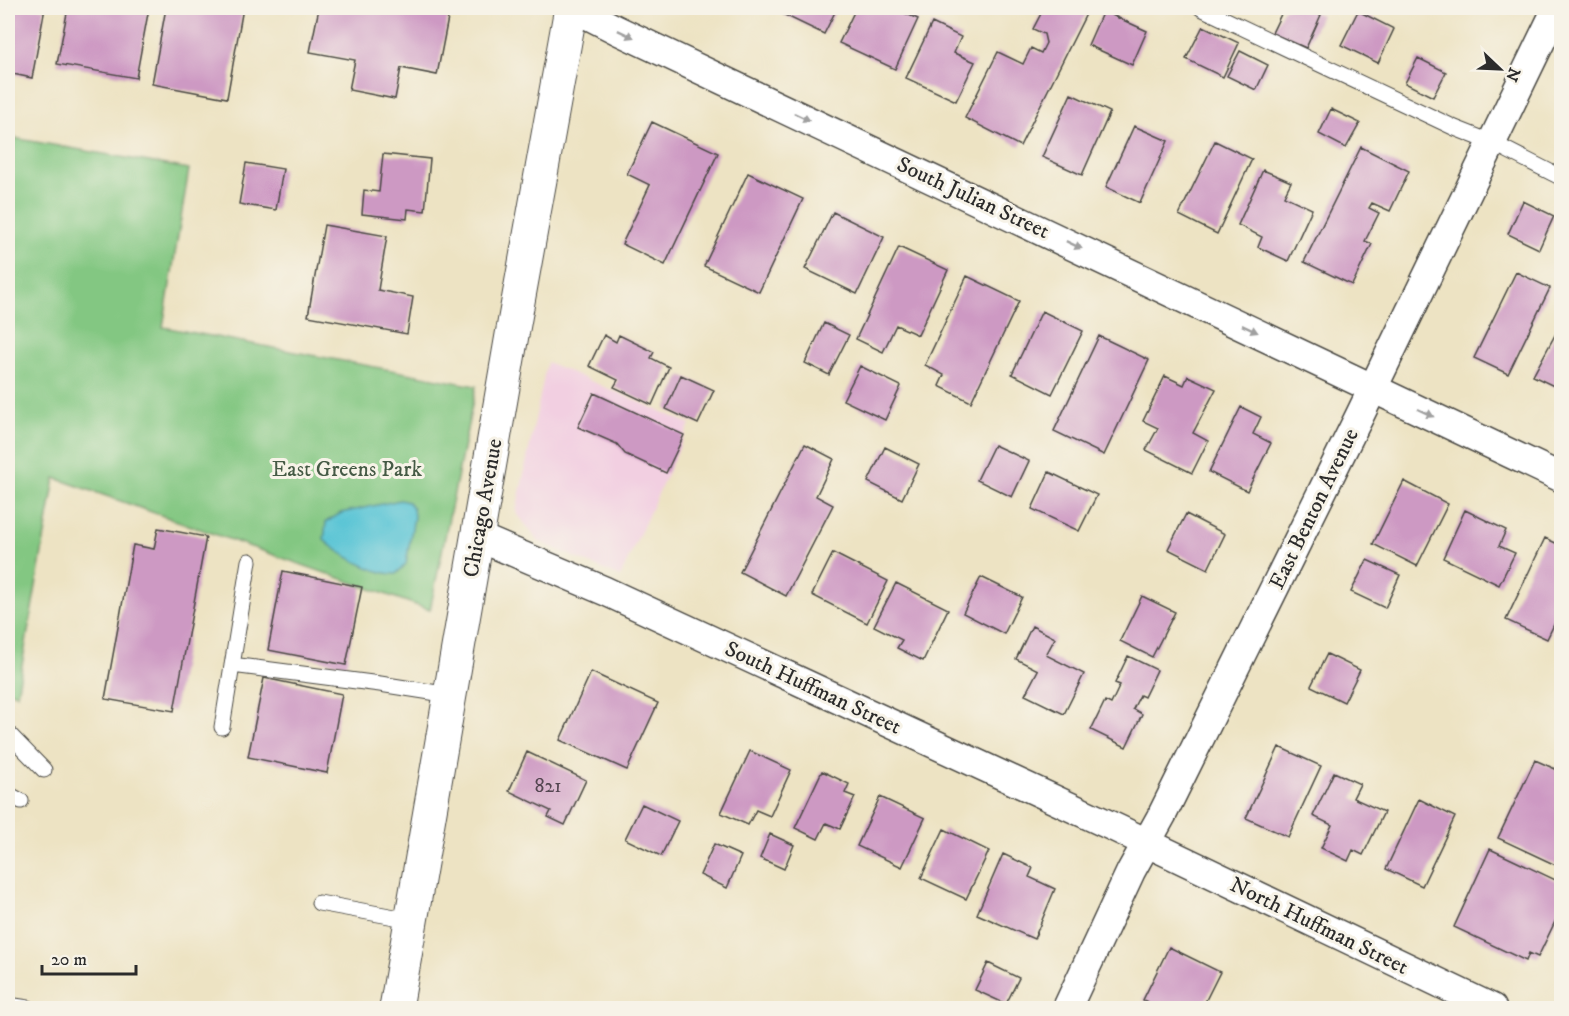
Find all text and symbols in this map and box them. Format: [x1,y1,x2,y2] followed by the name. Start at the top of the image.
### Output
[618,30,635,39] one-way arrow
[1470,39,1530,99] north arrow
[1501,65,1525,84] text: N
[794,113,811,122] one-way arrow
[893,151,1053,245] street label: South Julian Street
[1065,241,1082,250] one-way arrow
[1241,324,1258,333] one-way arrow
[1418,408,1435,417] one-way arrow
[1263,424,1365,594] street label: East Benton Avenue
[458,437,508,579] street label: Chicago Avenue
[272,456,422,483] park label: East Greens Park
[721,635,905,741] street label: South Huffman Street
[534,774,562,799] house number: 821
[1226,871,1412,981] street label: North Huffman Street
[42,938,136,976] scale bar
[51,949,87,971] text: 20 m

